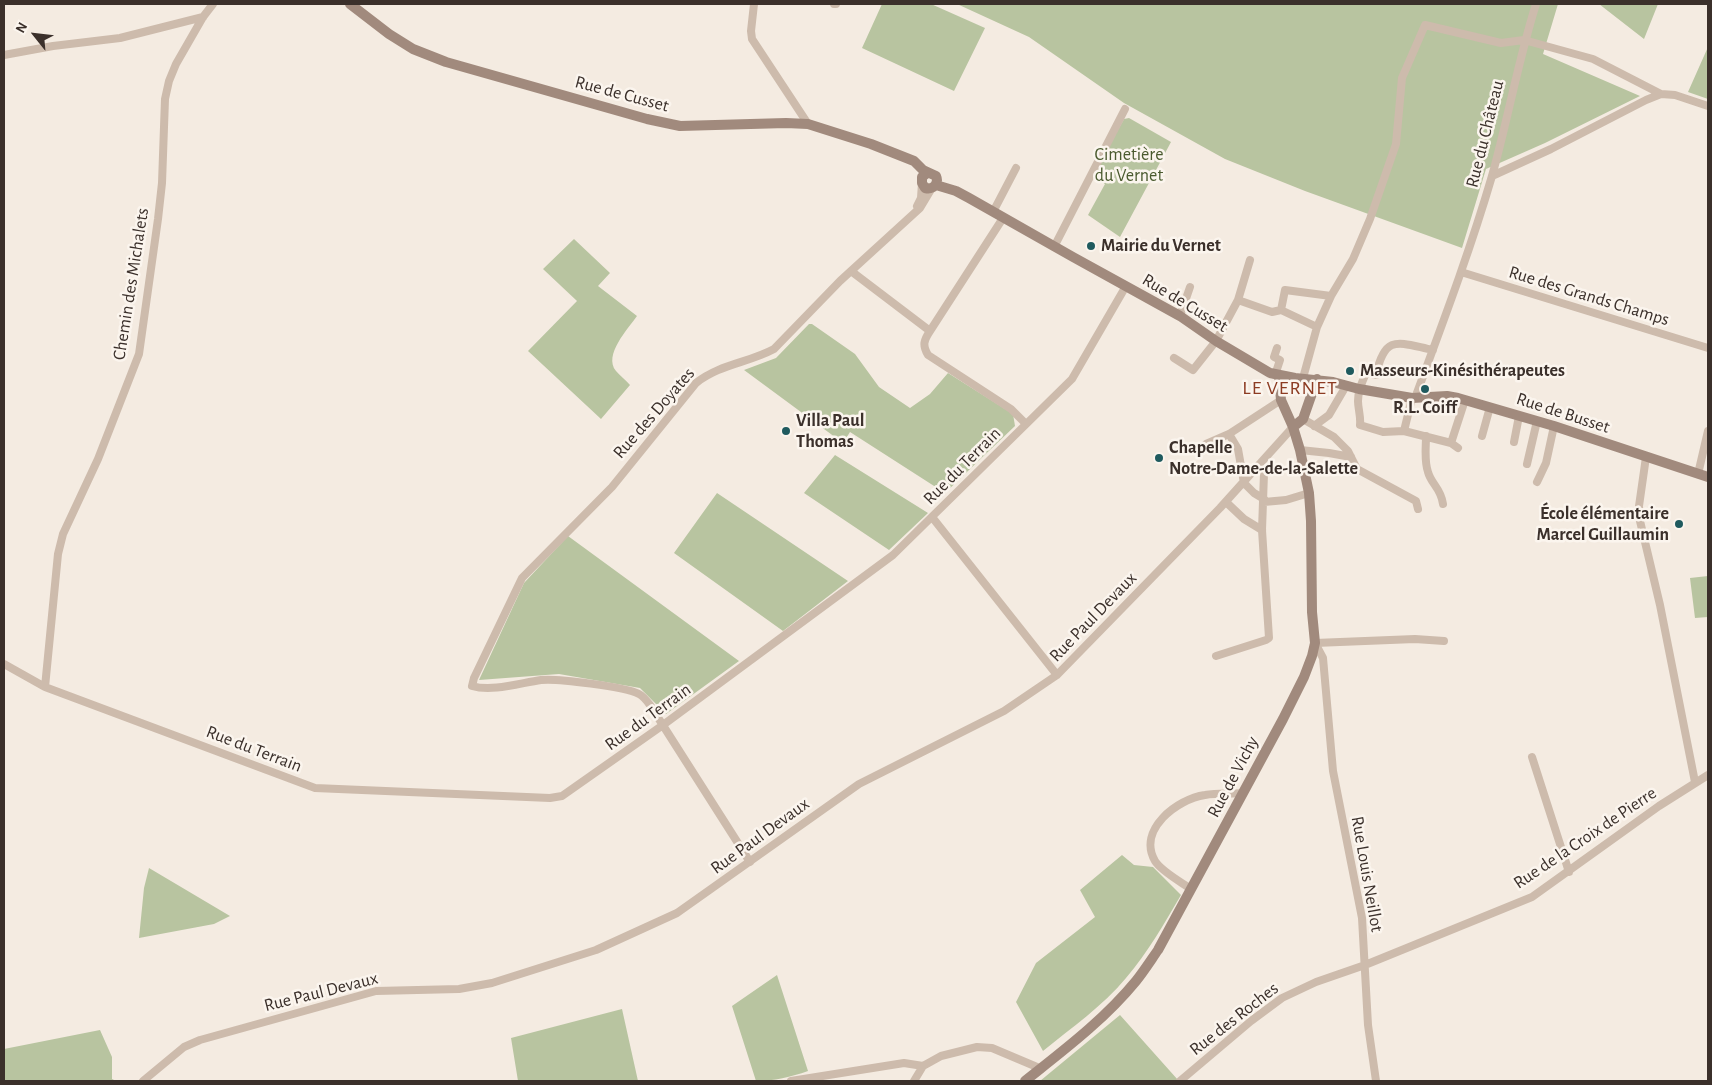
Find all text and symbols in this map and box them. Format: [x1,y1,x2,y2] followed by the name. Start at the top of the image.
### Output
[10,10,60,60] north arrow
[13,20,30,35] text: N
[573,71,671,117] street label: Rue de Cusset
[1461,78,1509,190] street label: Rue du Château
[1095,144,1163,186] park label: Cimetière du Vernet
[108,206,154,362] street label: Chemin des Michalets
[1101,235,1221,257] place label: Mairie du Vernet
[1085,240,1097,252] marker: Mairie du Vernet
[1506,261,1672,331] street label: Rue des Grands Champs
[1138,269,1232,337] street label: Rue de Cusset
[1360,360,1565,382] place label: Masseurs-Kinésithérapeutes
[609,363,699,463] street label: Rue des Doyates
[1344,365,1356,377] marker: Masseurs-Kinésithérapeutes
[1241,376,1339,400] district label: LE VERNET
[1419,383,1431,395] marker: R.L. Coiff
[1514,388,1612,438] street label: Rue de Busset
[1393,397,1457,419] place label: R.L. Coiff
[796,410,864,452] place label: Villa Paul Thomas
[919,423,1005,509] street label: Rue du Terrain
[780,425,792,437] marker: Villa Paul Thomas
[1169,437,1358,479] place label: Chapelle Notre-Dame-de-la-Salette
[1153,452,1165,464] marker: Chapelle Notre-Dame-de-la-Salette
[1536,503,1669,546] place label: École élémentaire Marcel Guillaumin
[1673,518,1685,530] marker: École élémentaire Marcel Guillaumin
[1045,568,1141,666] street label: Rue Paul Devaux
[601,679,695,755] street label: Rue du Terrain
[203,721,305,777] street label: Rue du Terrain
[1203,733,1263,821] street label: Rue de Vichy
[1509,782,1661,894] street label: Rue de la Croix de Pierre
[707,793,813,879] street label: Rue Paul Devaux
[1346,814,1388,934] street label: Rue Louis Neillot
[262,967,380,1017] street label: Rue Paul Devaux
[1185,978,1283,1060] street label: Rue des Roches

